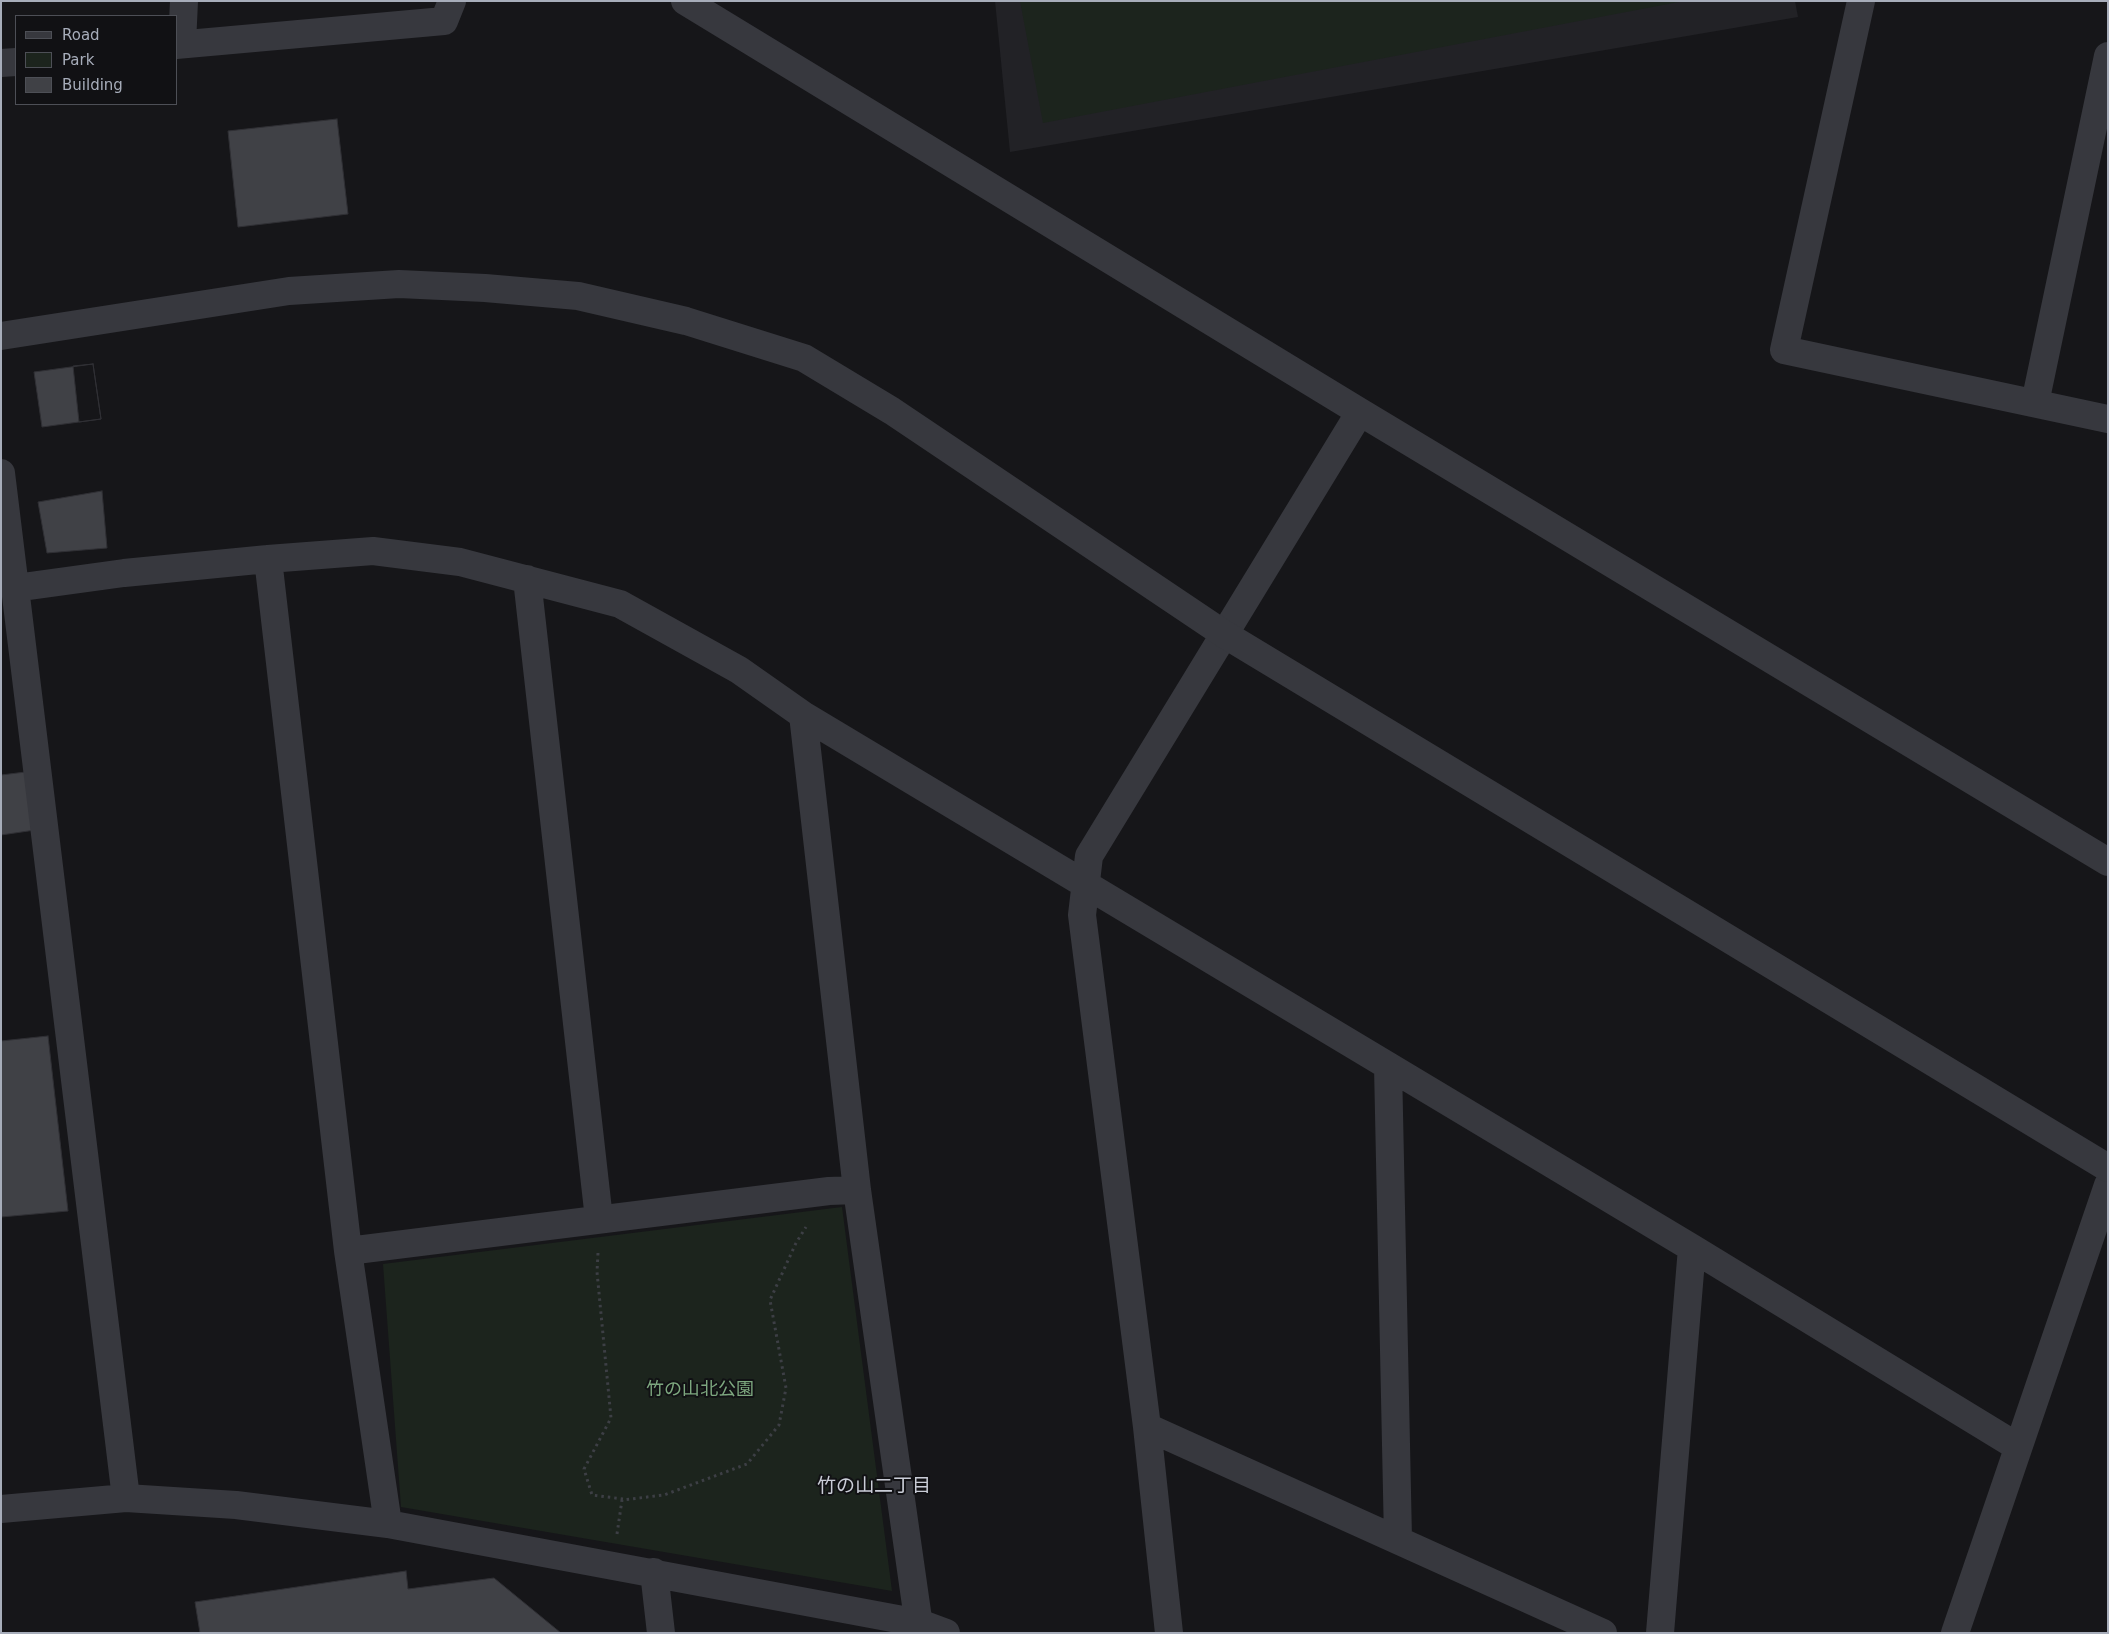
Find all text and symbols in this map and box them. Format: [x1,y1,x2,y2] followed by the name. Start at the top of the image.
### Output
[15,15,178,105] legend
[62,26,100,44] text: Road
[62,51,94,69] text: Park
[62,76,123,94] text: Building
[646,1379,754,1401] park label: 竹の山北公園
[817,1476,931,1498] district label: 竹の山二丁目

